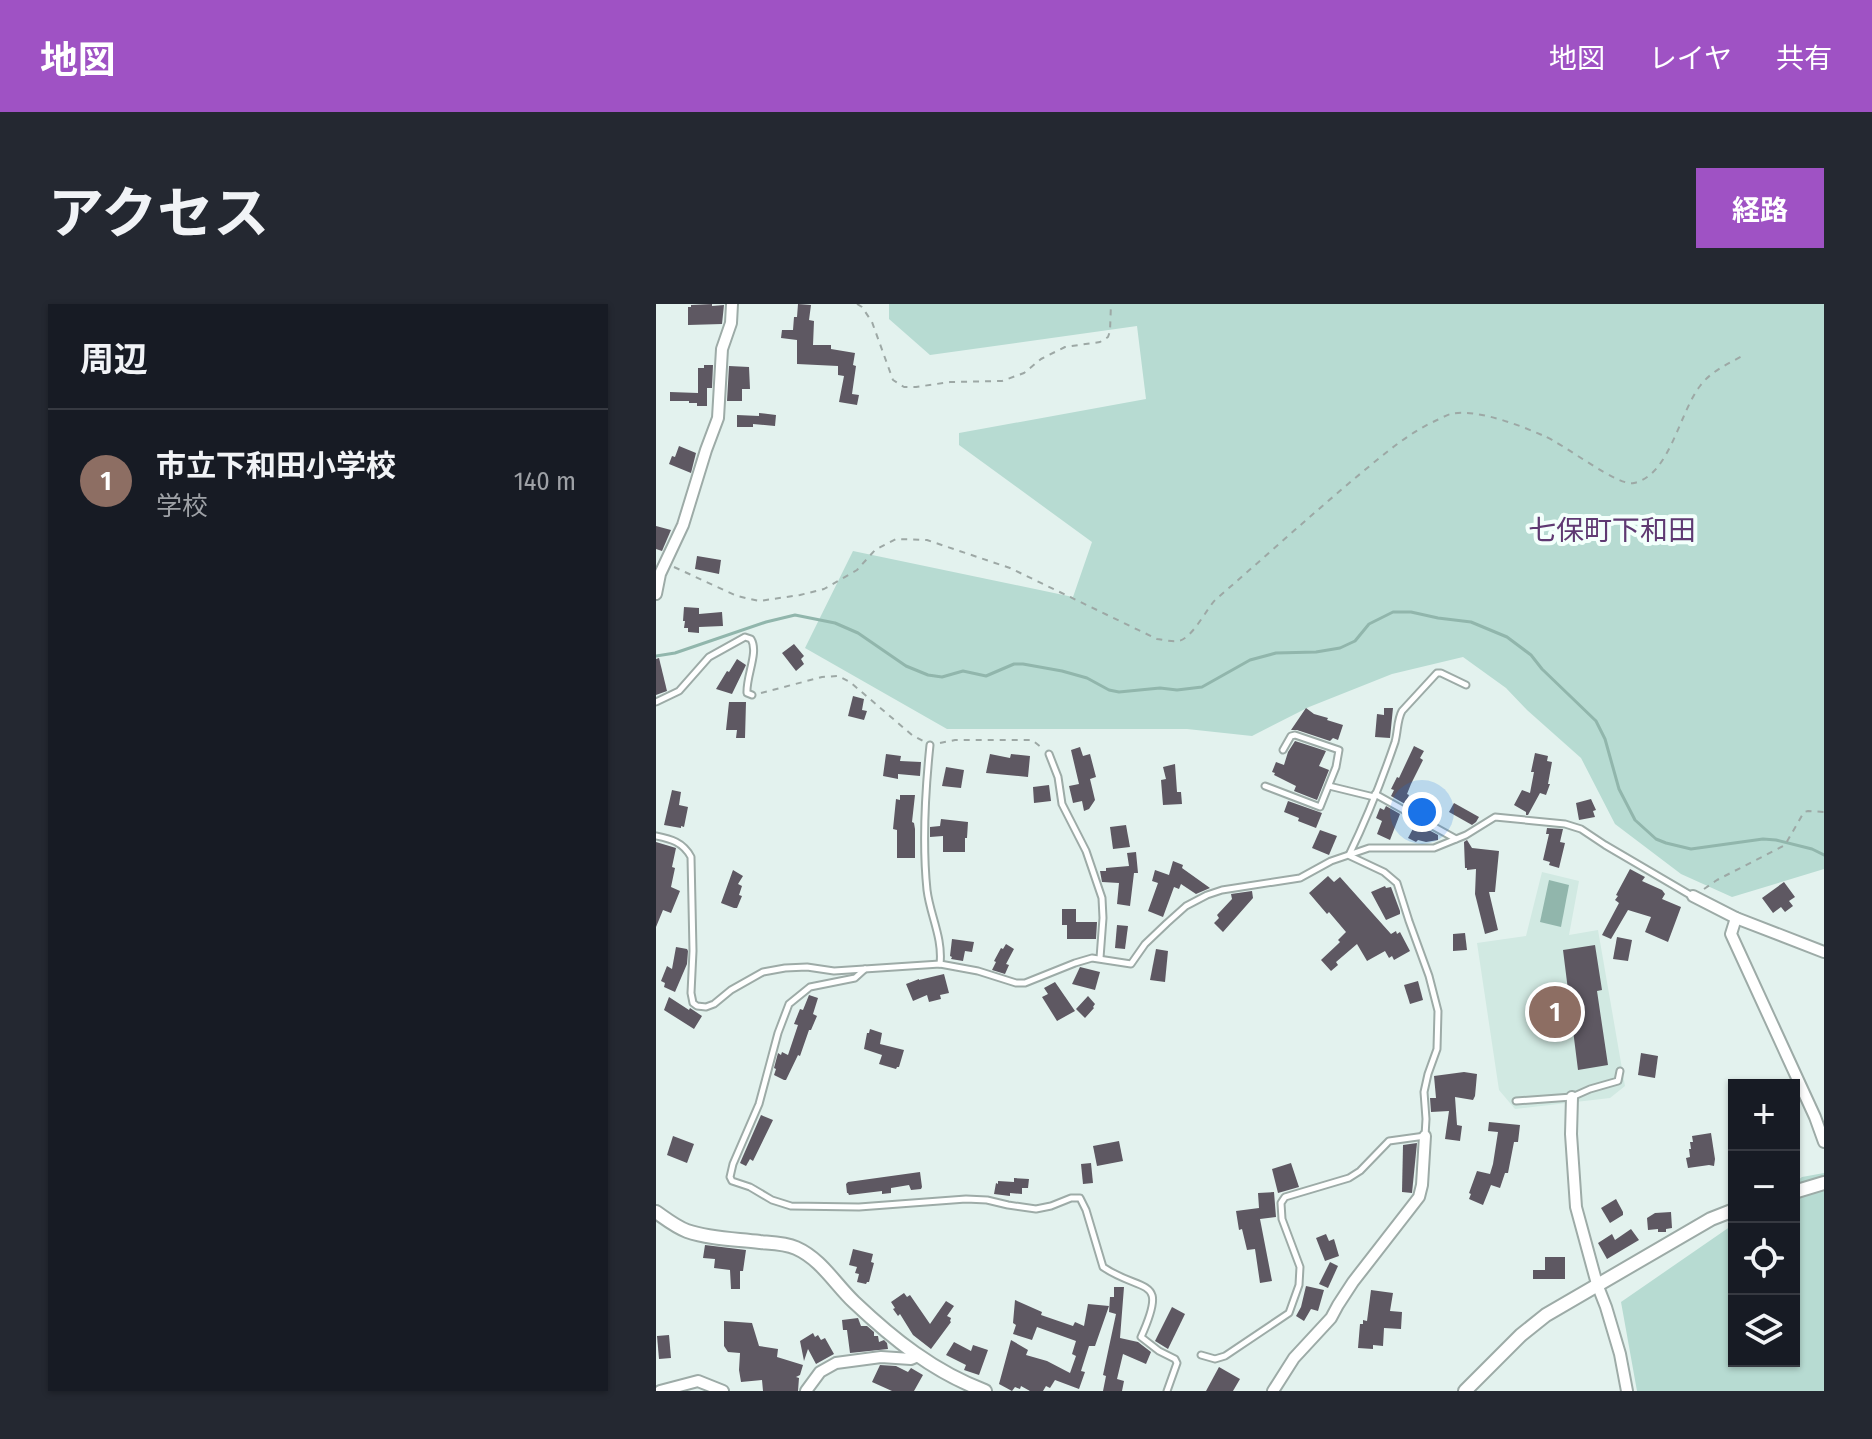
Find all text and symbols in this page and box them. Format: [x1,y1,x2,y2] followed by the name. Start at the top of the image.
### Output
[40,37,116,83] text: 地図
[1549,42,1605,75] text: 地図
[1649,42,1732,75] text: レイヤ
[1776,42,1832,75] text: 共有
[1696,168,1824,248] button: 経路
[48,181,269,248] text: アクセス
[80,339,148,380] text: 周辺
[156,448,396,484] text: 市立下和田小学校
[101,466,112,497] text: 1
[514,466,576,497] text: 140 m
[156,491,208,522] text: 学校
[1528,514,1696,547] district label: 七保町下和田
[1402,792,1442,832] your location
[1529,982,1581,1042] pin: 1
[1728,1079,1800,1367] map controls
[1728,1079,1800,1151] button: +
[1728,1151,1800,1223] button: −
[1728,1223,1800,1295] button: locate
[1728,1295,1800,1367] button: layers

